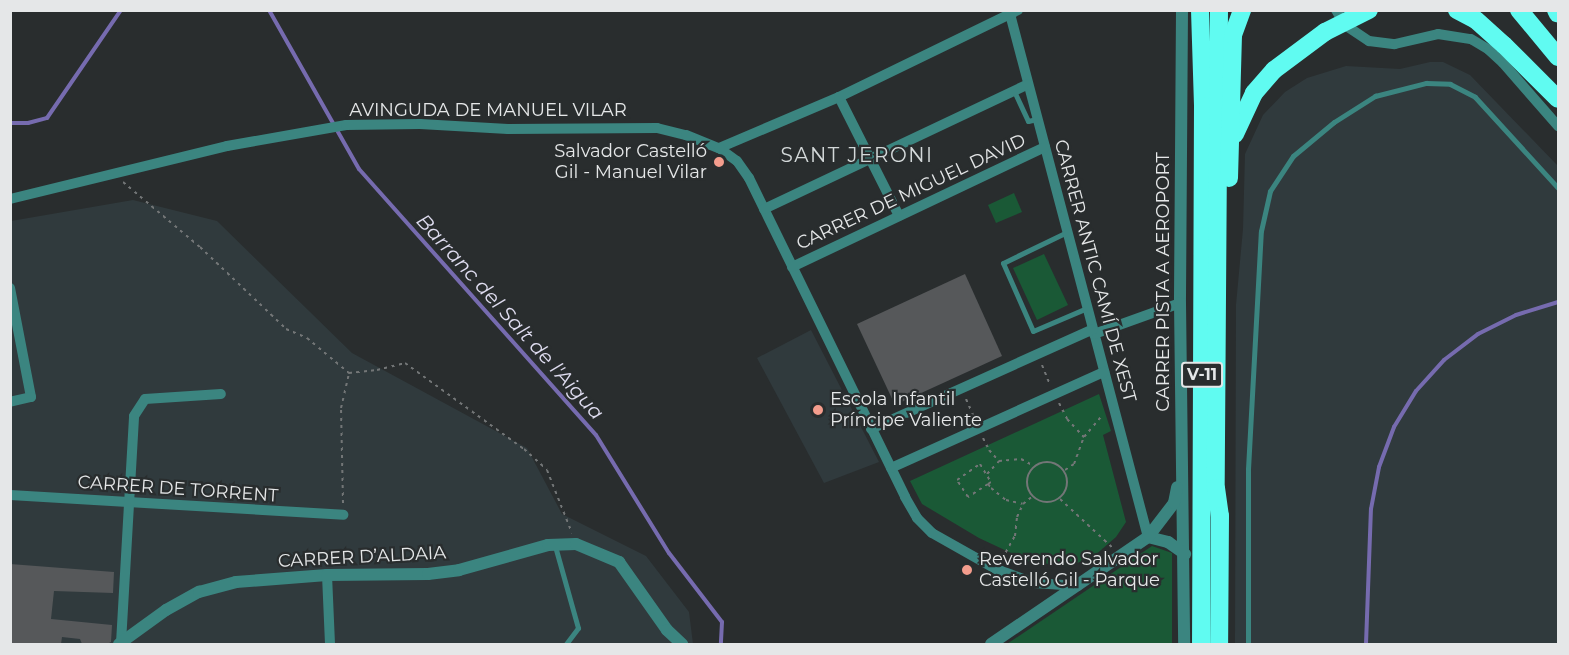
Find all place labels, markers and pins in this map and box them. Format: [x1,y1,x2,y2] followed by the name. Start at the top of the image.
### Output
[554,141,707,184] place label: Salvador Castelló Gil - Manuel Vilar
[712,155,726,169] marker: Salvador Castelló Gil - Manuel Vilar
[830,389,982,432] place label: Escola Infantil Príncipe Valiente
[811,403,825,417] marker: Escola Infantil Príncipe Valiente
[979,549,1160,592] place label: Reverendo Salvador Castelló Gil - Parque
[960,563,974,577] marker: Reverendo Salvador Castelló Gil - Parque

